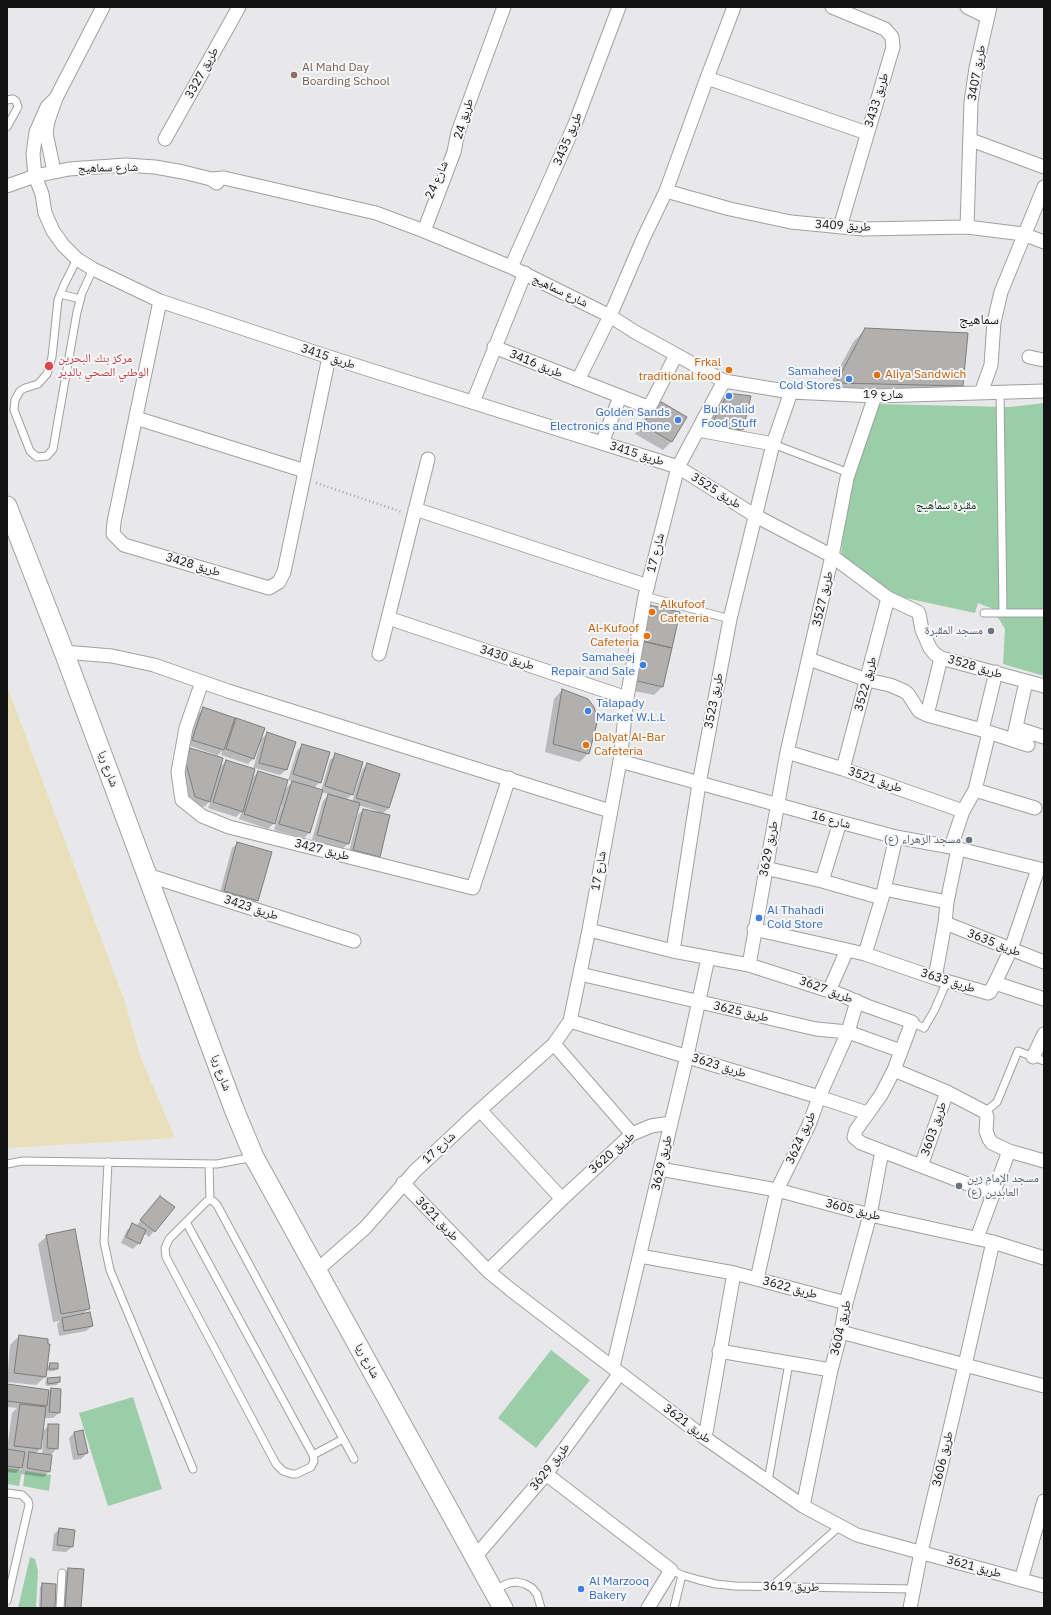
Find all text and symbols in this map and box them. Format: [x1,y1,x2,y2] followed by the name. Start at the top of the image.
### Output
[965,44,989,102] street label: طريق 3407
[182,45,222,101] street label: طريق 3327
[302,61,390,89] place label: Al Mahd Day Boarding School
[289,70,299,80] marker: Al Mahd Day Boarding School
[862,71,892,129] street label: طريق 3433
[451,97,477,141] street label: طريق 24
[550,110,586,168] street label: طريق 3435
[422,159,452,201] street label: شارع 24
[78,160,138,176] street label: شارع سماهيج
[815,217,871,235] street label: طريق 3409
[530,271,590,311] street label: شارع سماهيج
[959,312,999,328] district label: سماهيج
[299,341,357,373] street label: طريق 3415
[507,347,565,381] street label: طريق 3416
[58,352,149,380] place label: مركز بنك البحرين الوطني الصحي بالدير
[639,356,721,384] place label: Frkal traditional food
[43,360,55,372] marker: مركز بنك البحرين الوطني الصحي بالدير
[724,365,734,375] marker: Frkal traditional food
[779,365,841,393] place label: Samaheej Cold Stores
[885,368,966,382] place label: Aliya Sandwich
[872,370,882,380] marker: Aliya Sandwich
[844,374,854,384] marker: Samaheej Cold Stores
[863,388,903,402] street label: شارع 19
[724,391,734,401] marker: Bu Khalid Food Stuff
[701,403,757,431] place label: Bu Khalid Food Stuff
[550,406,670,434] place label: Golden Sands Electronics and Phone
[673,415,683,425] marker: Golden Sands Electronics and Phone
[608,439,666,469] street label: طريق 3415
[688,470,744,512] street label: طريق 3525
[916,499,976,513] park label: مقبرة سماهيج
[644,532,668,574] street label: شارع 17
[164,550,222,580] street label: طريق 3428
[810,570,836,628] street label: طريق 3527
[660,598,709,626] place label: Alkufoof Cafeteria
[647,607,657,617] marker: Alkufoof Cafeteria
[588,622,639,650] place label: Al-Kufoof Cafeteria
[925,624,983,638] place label: مسجد المقبرة
[986,626,996,636] marker: مسجد المقبرة
[642,631,652,641] marker: Al-Kufoof Cafeteria
[478,642,536,674] street label: طريق 3430
[551,651,635,679] place label: Samaheej Repair and Sale
[946,652,1004,682] street label: طريق 3528
[852,655,880,713] street label: طريق 3522
[638,660,648,670] marker: Samaheej Repair and Sale
[702,672,726,730] street label: طريق 3523
[596,697,665,725] place label: Talapady Market W.L.L
[583,706,593,716] marker: Talapady Market W.L.L
[594,731,665,759] place label: Dalyat Al-Bar Cafeteria
[581,740,591,750] marker: Dalyat Al-Bar Cafeteria
[95,749,121,789] street label: شارع ريا
[846,764,904,796] street label: طريق 3521
[810,808,852,832] street label: شارع 16
[757,820,781,878] street label: طريق 3629
[884,833,961,847] place label: مسجد الزهراء (ع)
[964,835,974,845] marker: مسجد الزهراء (ع)
[293,836,351,864] street label: طريق 3427
[588,850,610,892] street label: شارع 17
[222,892,280,924] street label: طريق 3423
[767,904,824,932] place label: Al Thahadi Cold Store
[754,913,764,923] marker: Al Thahadi Cold Store
[965,926,1023,960] street label: طريق 3635
[919,966,977,996] street label: طريق 3633
[797,974,855,1006] street label: طريق 3627
[712,999,770,1025] street label: طريق 3625
[690,1051,748,1081] street label: طريق 3623
[208,1053,234,1093] street label: شارع ريا
[918,1100,950,1158] street label: طريق 3603
[783,1109,819,1167] street label: طريق 3624
[419,1129,459,1167] street label: شارع 17
[586,1129,638,1177] street label: طريق 3620
[649,1134,675,1192] street label: طريق 3629
[967,1172,1039,1200] place label: مسجد الإمام زين العابدين (ع)
[954,1181,964,1191] marker: مسجد الإمام زين العابدين (ع)
[412,1194,462,1244] street label: طريق 3621
[824,1196,882,1224] street label: طريق 3605
[761,1274,819,1302] street label: طريق 3622
[828,1299,854,1357] street label: طريق 3604
[352,1341,382,1381] street label: شارع ريا
[660,1401,714,1447] street label: طريق 3621
[930,1430,956,1488] street label: طريق 3606
[527,1440,573,1494] street label: طريق 3629
[945,1553,1003,1581] street label: طريق 3621
[589,1575,649,1603] place label: Al Marzooq Bakery
[763,1579,819,1595] street label: طريق 3619
[576,1584,586,1594] marker: Al Marzooq Bakery

